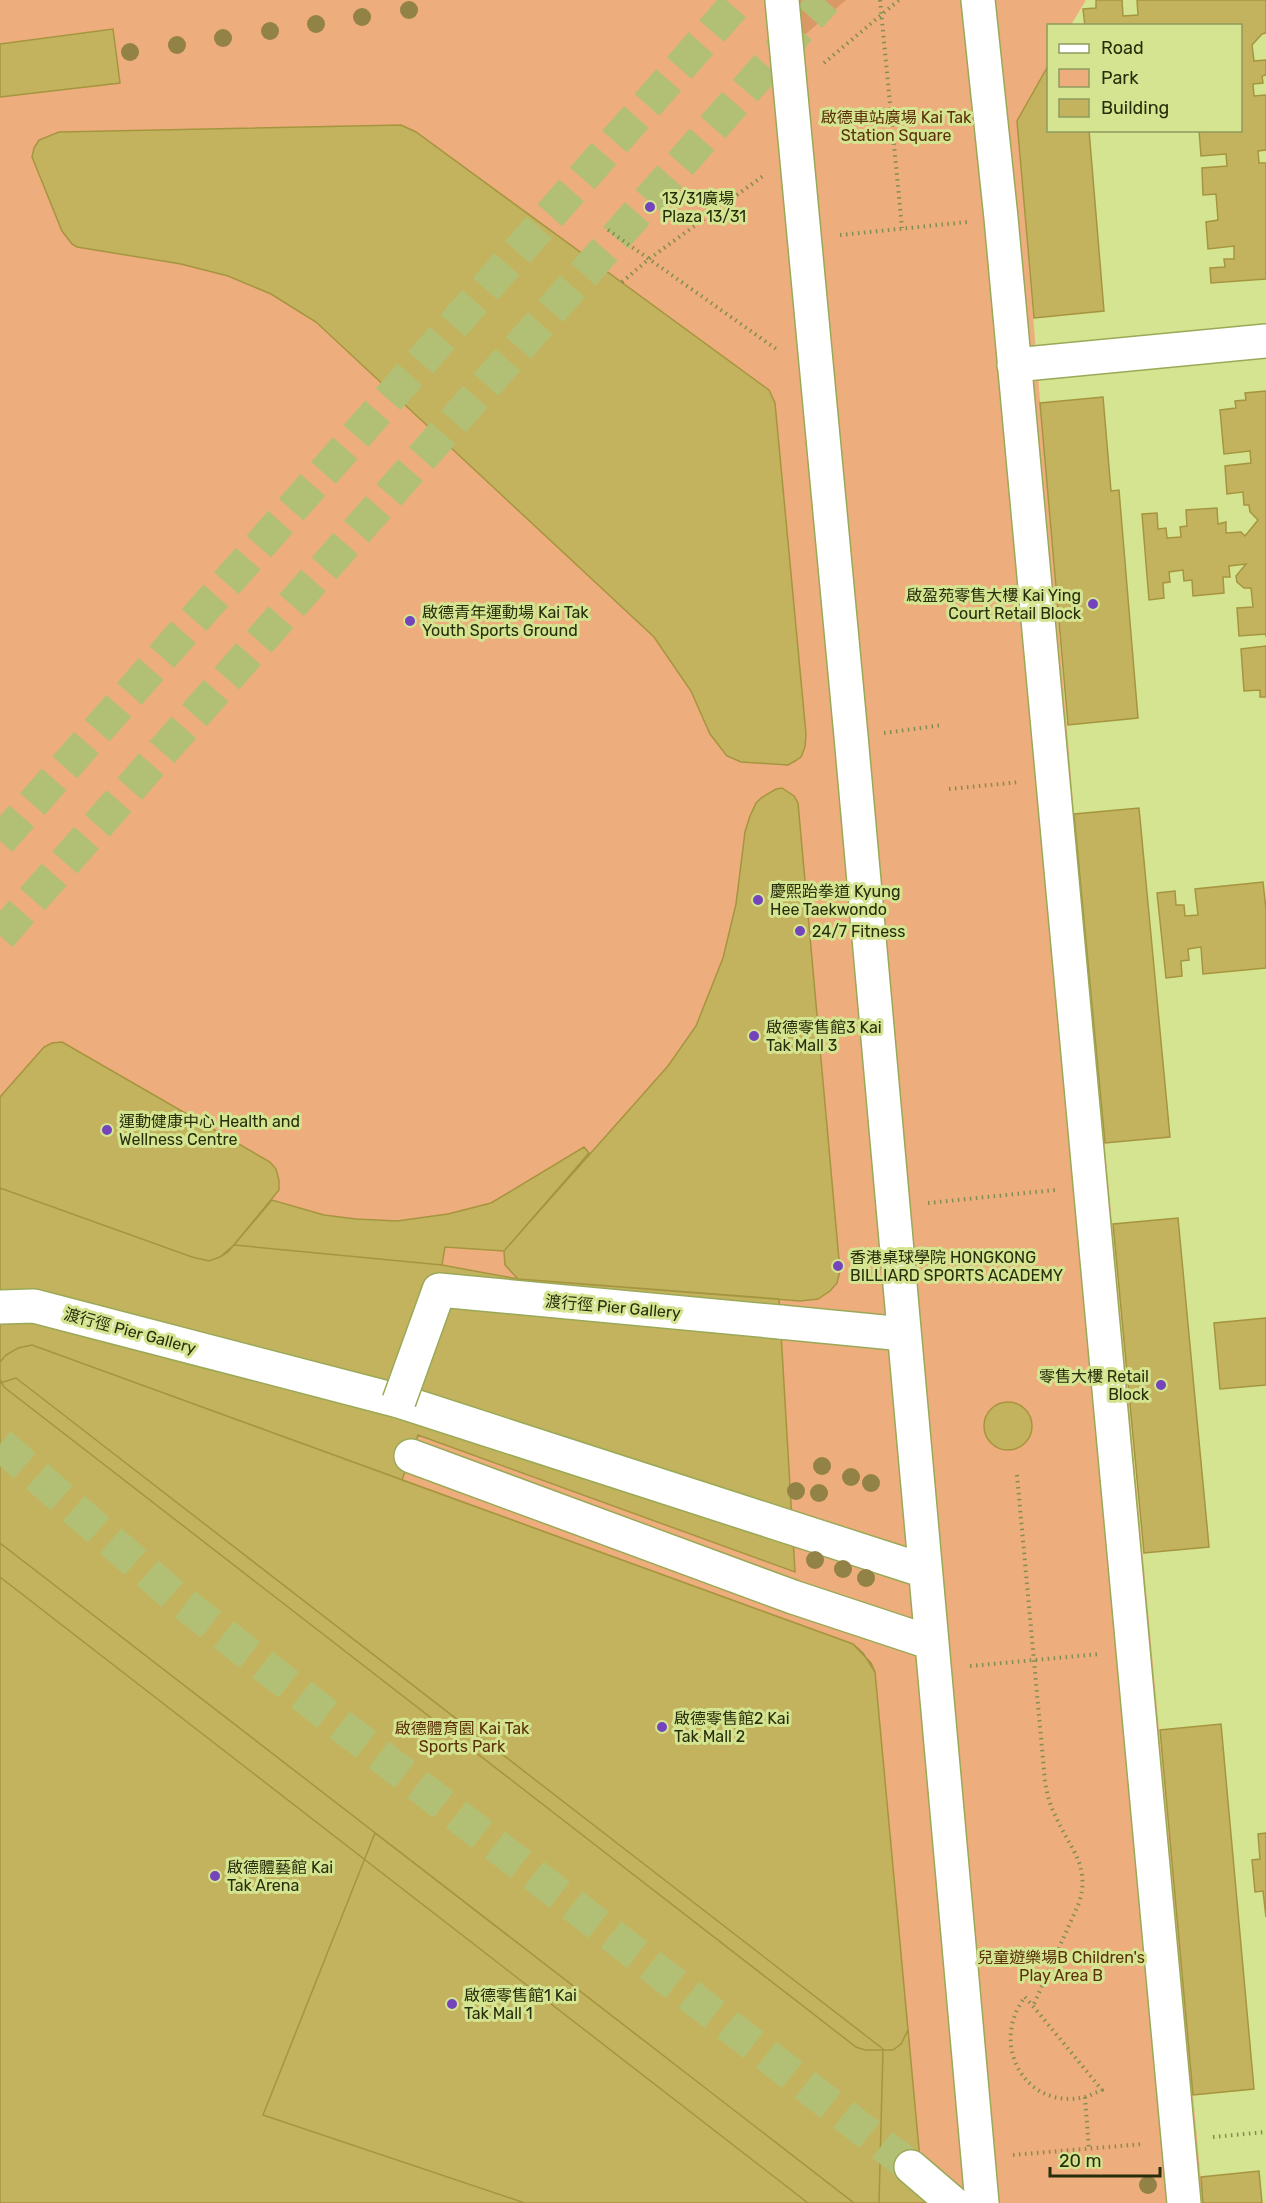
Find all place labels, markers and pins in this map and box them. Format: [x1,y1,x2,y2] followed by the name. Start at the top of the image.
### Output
[662,189,746,226] place label: 13/31廣場 Plaza 13/31
[643,200,657,214] marker: 13/31廣場 Plaza 13/31
[906,586,1082,623] place label: 啟盈苑零售大樓 Kai Ying Court Retail Block
[1086,597,1100,611] marker: 啟盈苑零售大樓 Kai Ying Court Retail Block
[422,603,589,640] place label: 啟德青年運動場 Kai Tak Youth Sports Ground
[403,614,417,628] marker: 啟德青年運動場 Kai Tak Youth Sports Ground
[770,882,900,919] place label: 慶熙跆拳道 Kyung Hee Taekwondo
[751,893,765,907] marker: 慶熙跆拳道 Kyung Hee Taekwondo
[812,922,905,941] place label: 24/7 Fitness
[793,924,807,938] marker: 24/7 Fitness
[766,1018,882,1055] place label: 啟德零售館3 Kai Tak Mall 3
[747,1029,761,1043] marker: 啟德零售館3 Kai Tak Mall 3
[119,1112,300,1149] place label: 運動健康中心 Health and Wellness Centre
[100,1123,114,1137] marker: 運動健康中心 Health and Wellness Centre
[850,1248,1063,1285] place label: 香港桌球學院 HONGKONG BILLIARD SPORTS ACADEMY
[831,1259,845,1273] marker: 香港桌球學院 HONGKONG BILLIARD SPORTS ACADEMY
[1039,1367,1150,1404] place label: 零售大樓 Retail Block
[1154,1378,1168,1392] marker: 零售大樓 Retail Block
[674,1709,790,1746] place label: 啟德零售館2 Kai Tak Mall 2
[655,1720,669,1734] marker: 啟德零售館2 Kai Tak Mall 2
[227,1858,333,1895] place label: 啟德體藝館 Kai Tak Arena
[208,1869,222,1883] marker: 啟德體藝館 Kai Tak Arena
[464,1986,577,2023] place label: 啟德零售館1 Kai Tak Mall 1
[445,1997,459,2011] marker: 啟德零售館1 Kai Tak Mall 1

